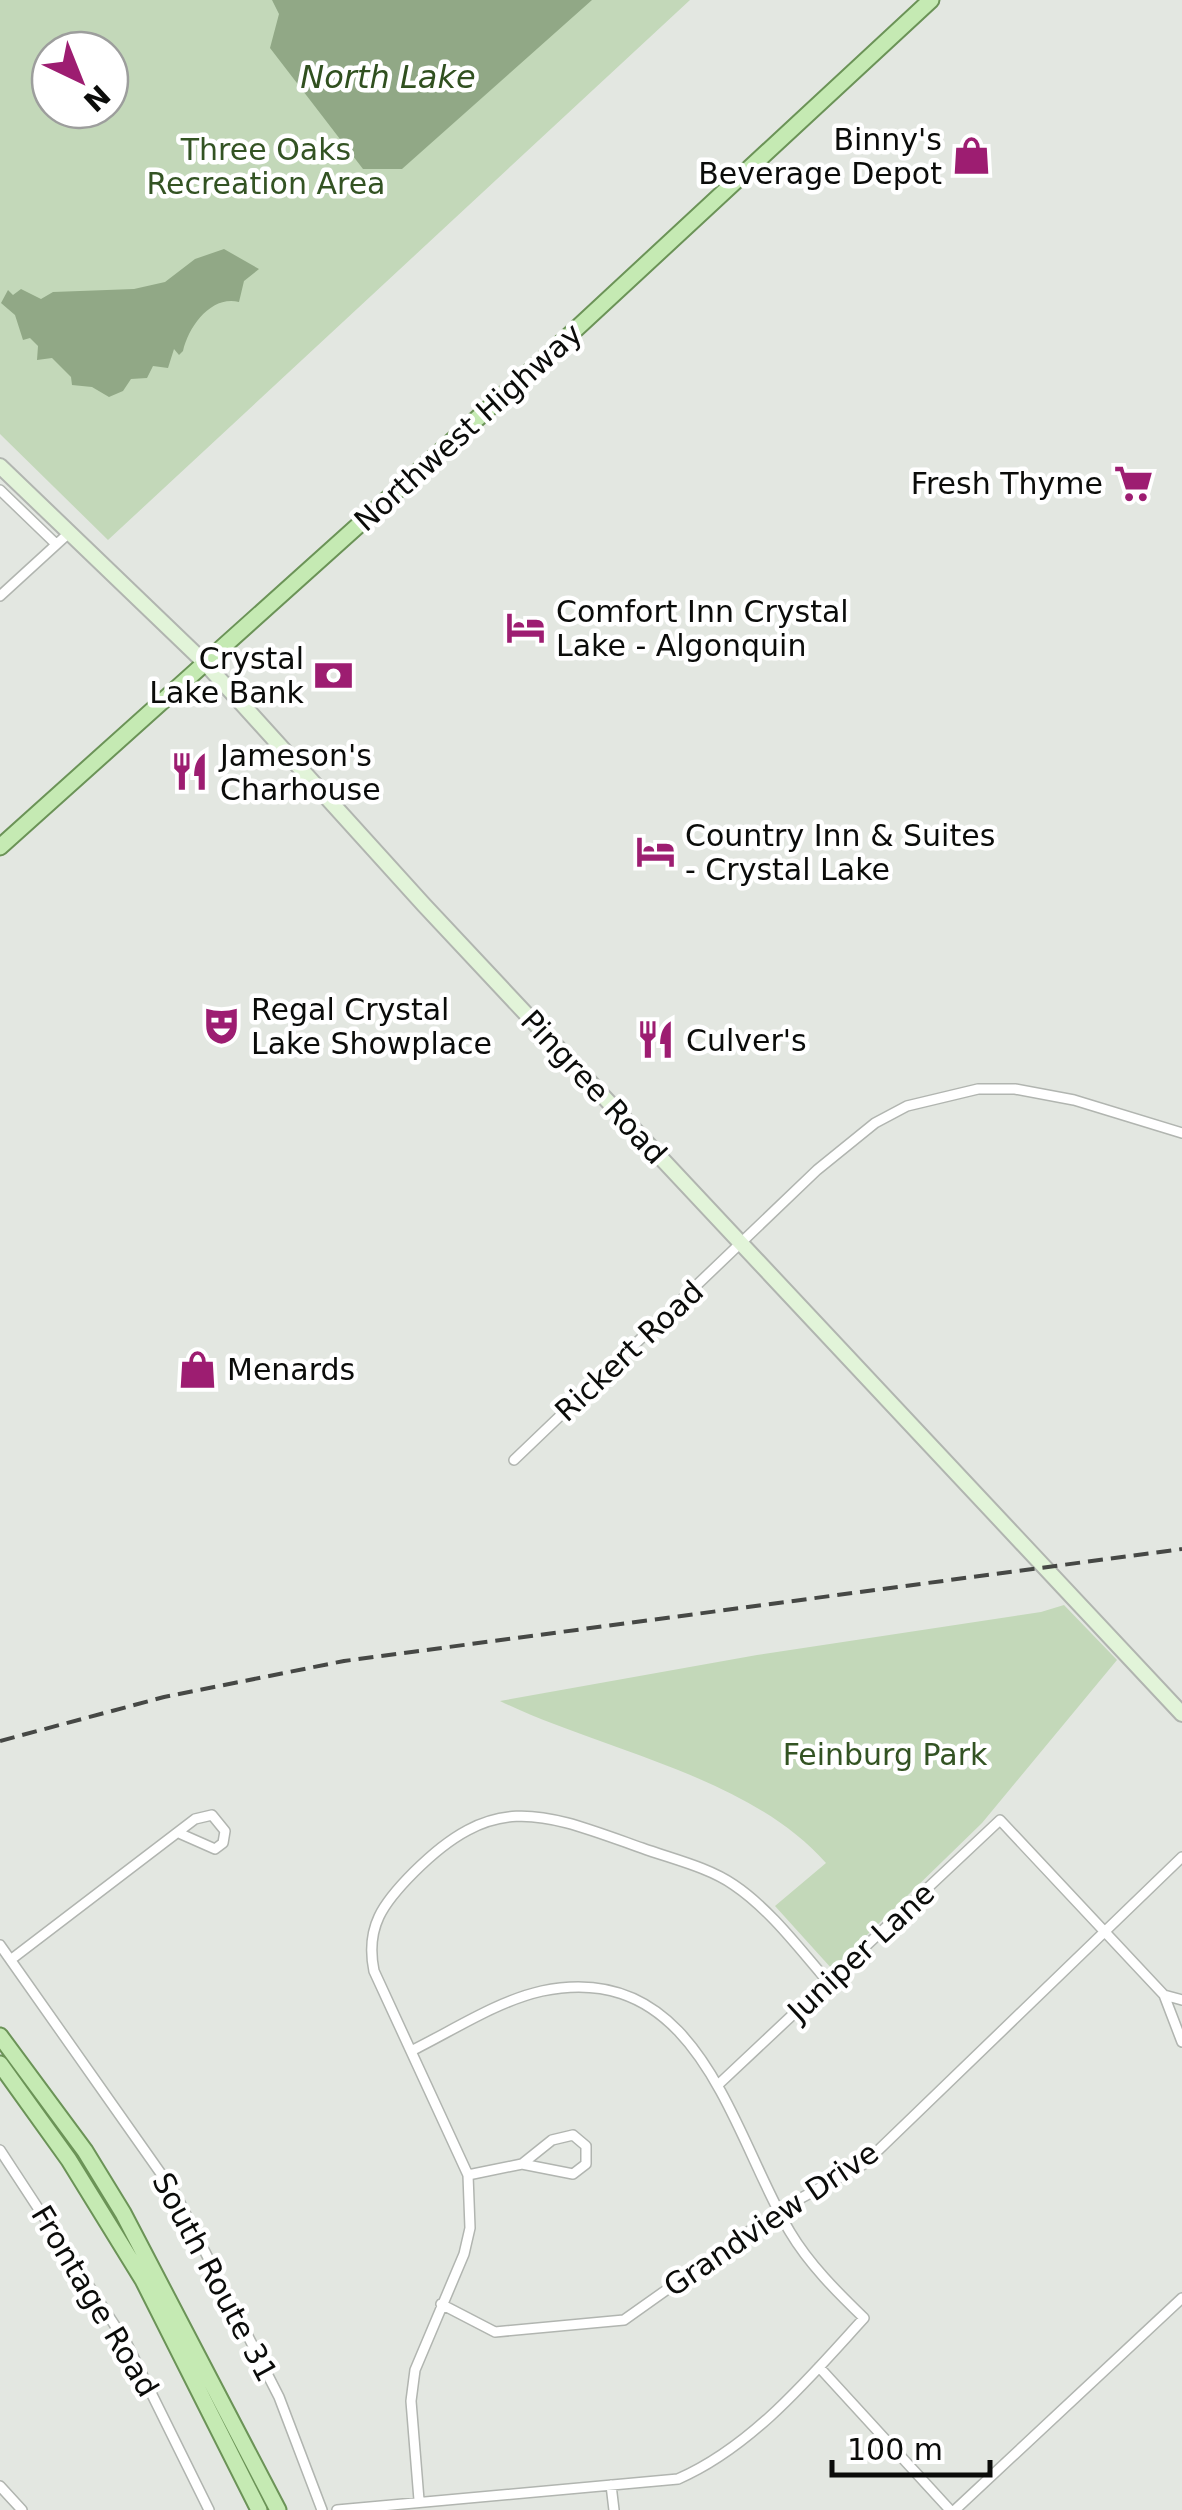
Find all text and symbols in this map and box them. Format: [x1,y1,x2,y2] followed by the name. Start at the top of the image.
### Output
[30,30,130,130] north arrow
[300,58,476,96] water label: North Lake
[77,78,117,118] text: N
[698,122,942,191] place label: Binny's Beverage Depot
[146,132,386,201] park label: Three Oaks Recreation Area
[951,135,993,177] shop icon: Binny's Beverage Depot
[347,316,589,538] street label: Northwest Highway
[1112,462,1154,504] supermarket icon: Fresh Thyme
[911,466,1103,501] place label: Fresh Thyme
[556,594,849,663] place label: Comfort Inn Crystal Lake - Algonquin
[505,607,547,649] hotel icon: Comfort Inn Crystal Lake - Algonquin
[149,641,305,710] place label: Crystal Lake Bank
[313,654,355,696] bank icon: Crystal Lake Bank
[218,738,381,807] place label: Jameson's Charhouse
[169,751,211,793] restaurant icon: Jameson's Charhouse
[685,818,995,887] place label: Country Inn & Suites - Crystal Lake
[634,831,676,873] hotel icon: Country Inn & Suites - Crystal Lake
[251,992,492,1061] place label: Regal Crystal Lake Showplace
[514,1003,674,1171] street label: Pingree Road
[200,1005,242,1047] theatre icon: Regal Crystal Lake Showplace
[635,1019,677,1061] restaurant icon: Culver's
[686,1023,807,1058] place label: Culver's
[548,1274,710,1428] street label: Rickert Road
[176,1348,218,1390] shop icon: Menards
[227,1352,355,1387] place label: Menards
[783,1737,988,1772] park label: Feinburg Park
[779,1875,941,2030] street label: Juniper Lane
[657,2134,885,2304] street label: Grandview Drive
[145,2167,285,2387] street label: South Route 31
[24,2199,166,2403] street label: Frontage Road
[832,2415,990,2477] scale bar
[847,2432,943,2467] text: 100 m

